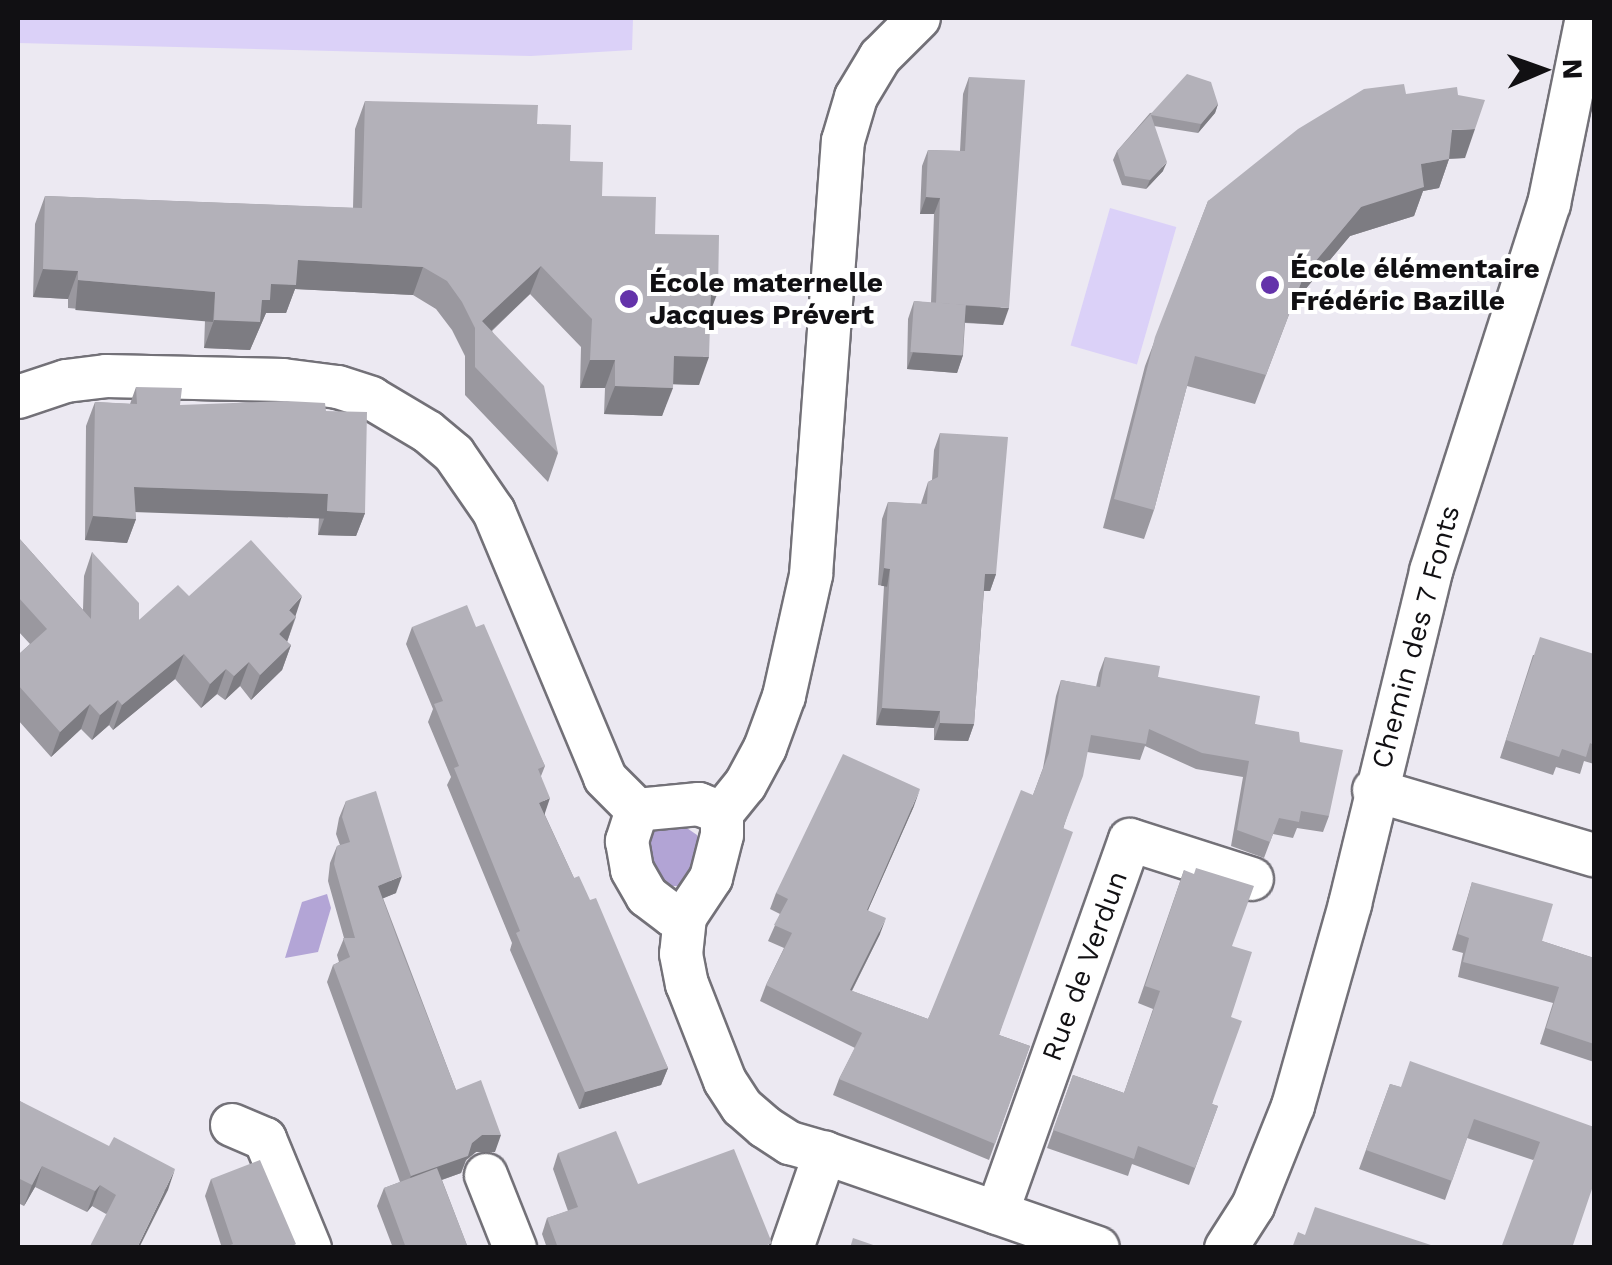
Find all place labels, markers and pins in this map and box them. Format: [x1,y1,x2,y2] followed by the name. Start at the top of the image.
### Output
[1290,252,1540,318] place label: École élémentaire Frédéric Bazille
[649,266,883,332] place label: École maternelle Jacques Prévert
[1259,274,1281,296] marker: École élémentaire Frédéric Bazille
[618,288,640,310] marker: École maternelle Jacques Prévert

